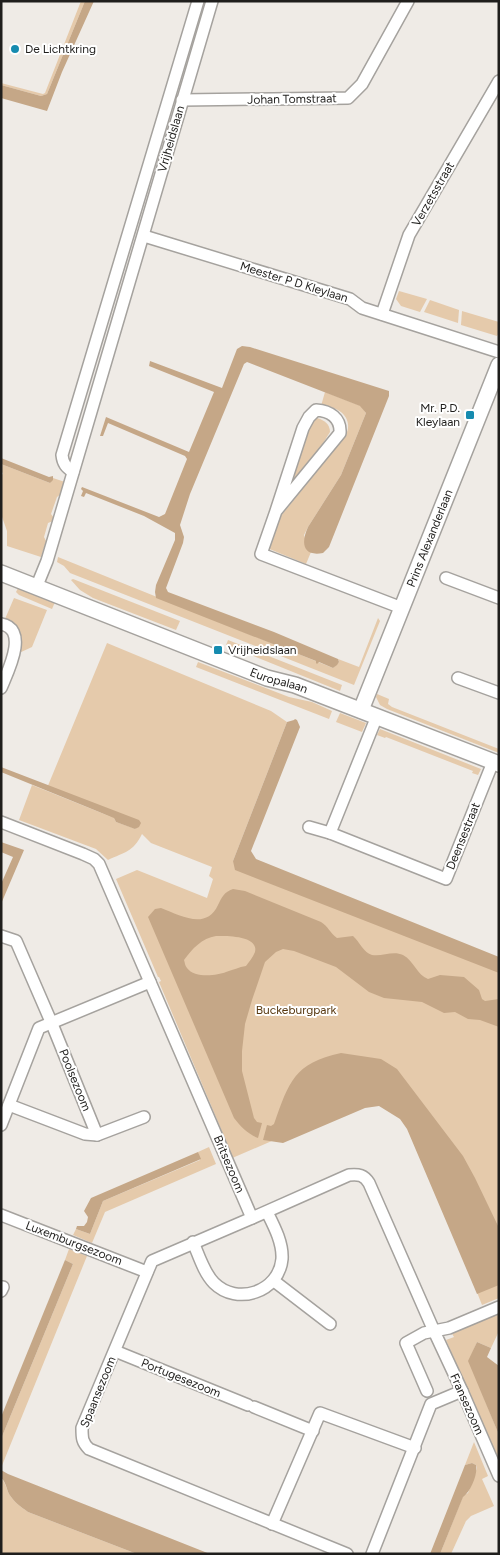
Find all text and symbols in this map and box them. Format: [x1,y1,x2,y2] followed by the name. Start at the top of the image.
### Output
[25,42,96,56] place label: De Lichtkring
[9,43,21,55] marker: De Lichtkring
[247,91,337,107] street label: Johan Tomstraat
[155,104,187,174] street label: Vrijheidslaan
[409,159,457,229] street label: Verzetsstraat
[238,259,350,305] street label: Meester P D Kleylaan
[416,401,460,429] place label: Mr. P.D. Kleylaan
[464,409,476,421] marker: Mr. P.D. Kleylaan
[404,487,456,589] street label: Prins Alexanderlaan
[228,643,297,657] place label: Vrijheidslaan
[212,644,224,656] marker: Vrijheidslaan
[248,665,310,696] street label: Europalaan
[443,800,483,872] street label: Deensestraat
[256,1003,337,1017] park label: Buckeburgpark
[56,1047,94,1113] street label: Poolsezoom
[211,1133,247,1195] street label: Britsezoom
[24,1218,124,1268] street label: Luxemburgsezoom
[77,1354,119,1430] street label: Spaansezoom
[139,1356,223,1400] street label: Portugesezoom
[447,1371,487,1437] street label: Fransezoom

